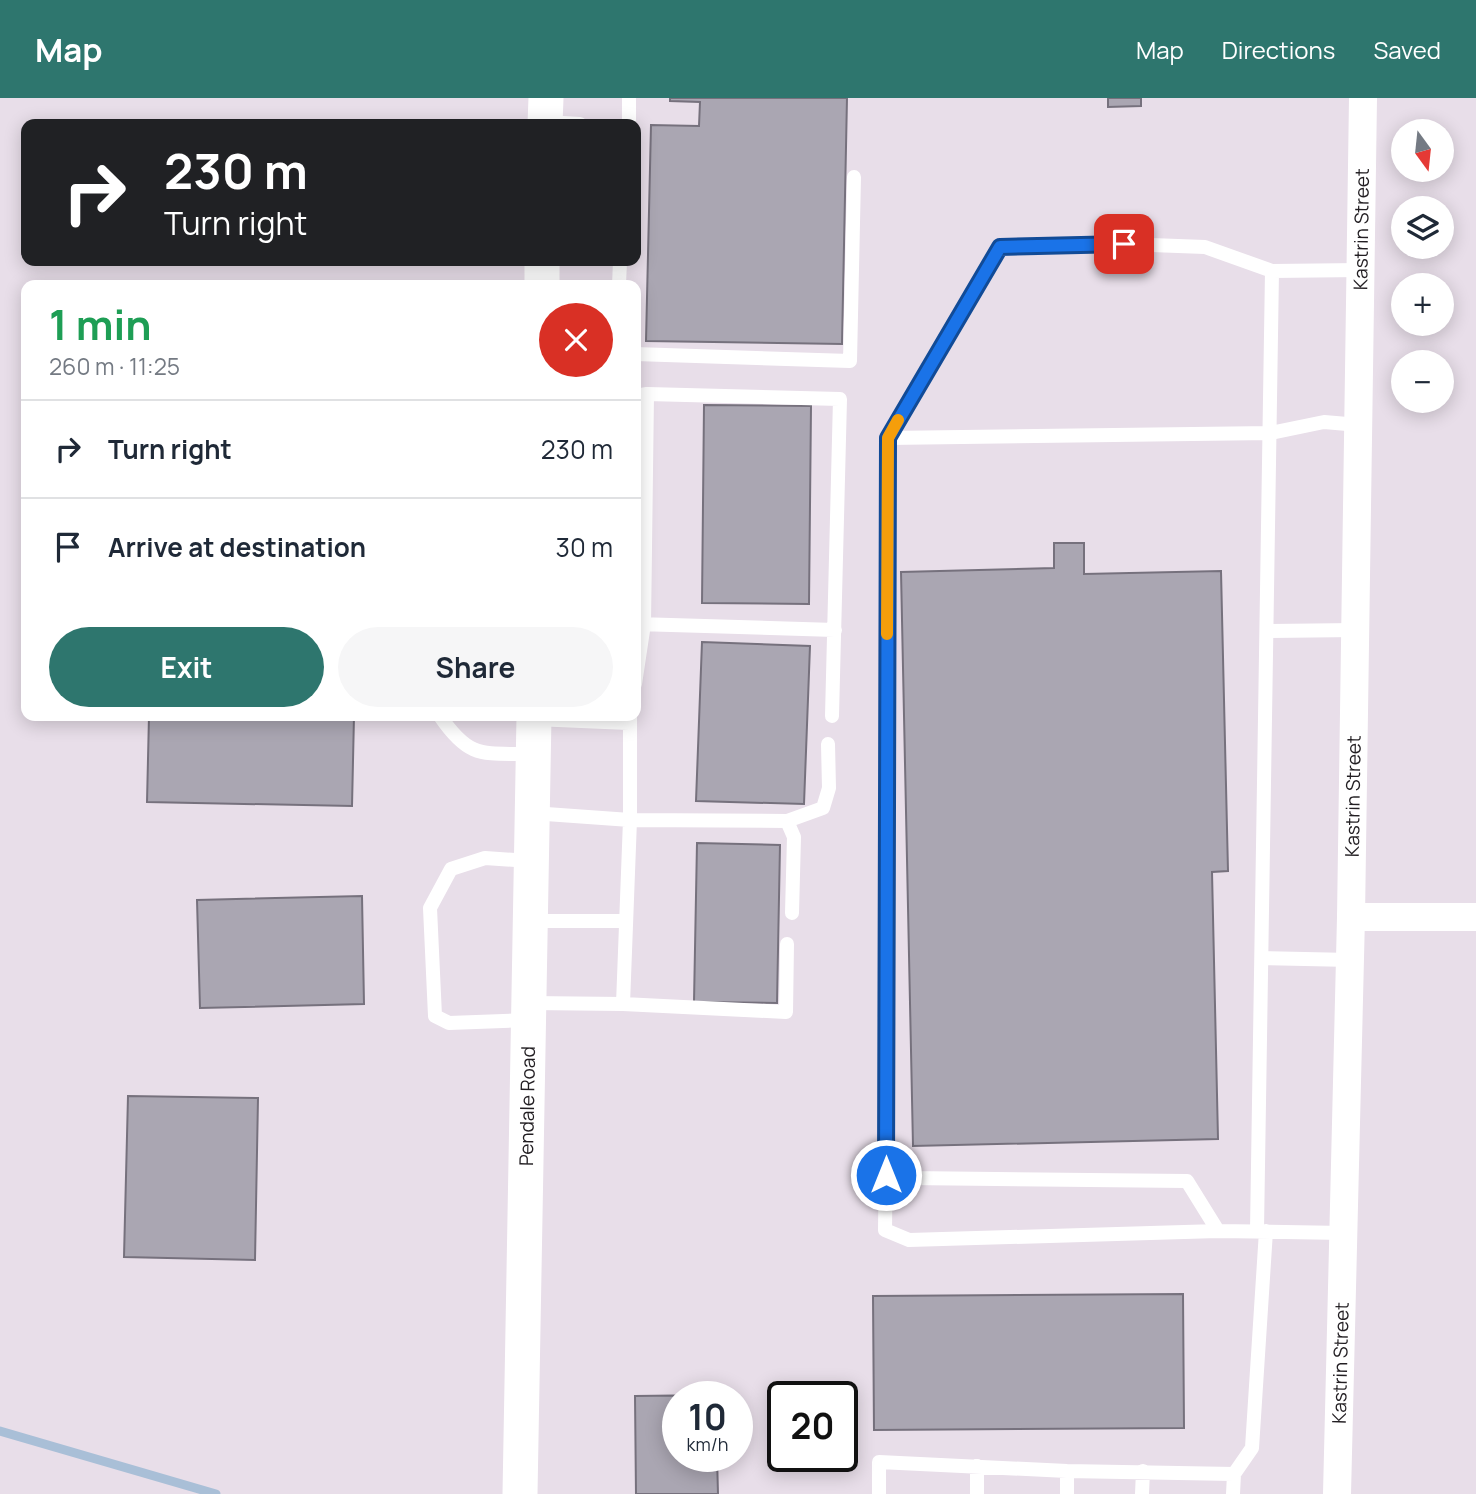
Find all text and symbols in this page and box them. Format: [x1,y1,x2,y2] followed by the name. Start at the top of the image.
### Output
[35,27,103,72] text: Map
[1136,33,1184,66] text: Map
[1222,33,1335,66] text: Directions
[1373,33,1441,66] text: Saved
[1391,119,1454,182] north arrow
[1391,119,1454,413] map controls
[164,137,308,204] text: 230 m
[49,147,140,238] icon: right
[1347,168,1375,290] street label: Kastrin Street
[1391,196,1454,259] button: layers
[164,201,307,245] text: Turn right
[1094,214,1154,274] pin
[1105,225,1143,263] icon: arrive
[1391,273,1454,336] button: +
[49,295,152,353] text: 1 min
[539,303,613,377] button: close
[49,350,180,382] text: 260 m · 11:25
[1391,350,1454,413] button: −
[49,430,87,468] icon: right
[108,431,232,467] text: Turn right
[541,431,613,467] text: 230 m
[49,528,87,566] icon: arrive
[108,529,366,565] text: Arrive at destination
[556,529,613,565] text: 30 m
[49,627,324,707] button: Exit
[338,627,613,707] button: Share
[1339,735,1367,857] street label: Kastrin Street
[513,1046,541,1166] street label: Pendale Road
[849,1138,923,1212] position arrow
[1326,1302,1355,1424] street label: Kastrin Street
[767,1381,858,1472] speed limit sign: 20
[688,1393,727,1441] text: 10
[687,1432,728,1456] text: km/h

